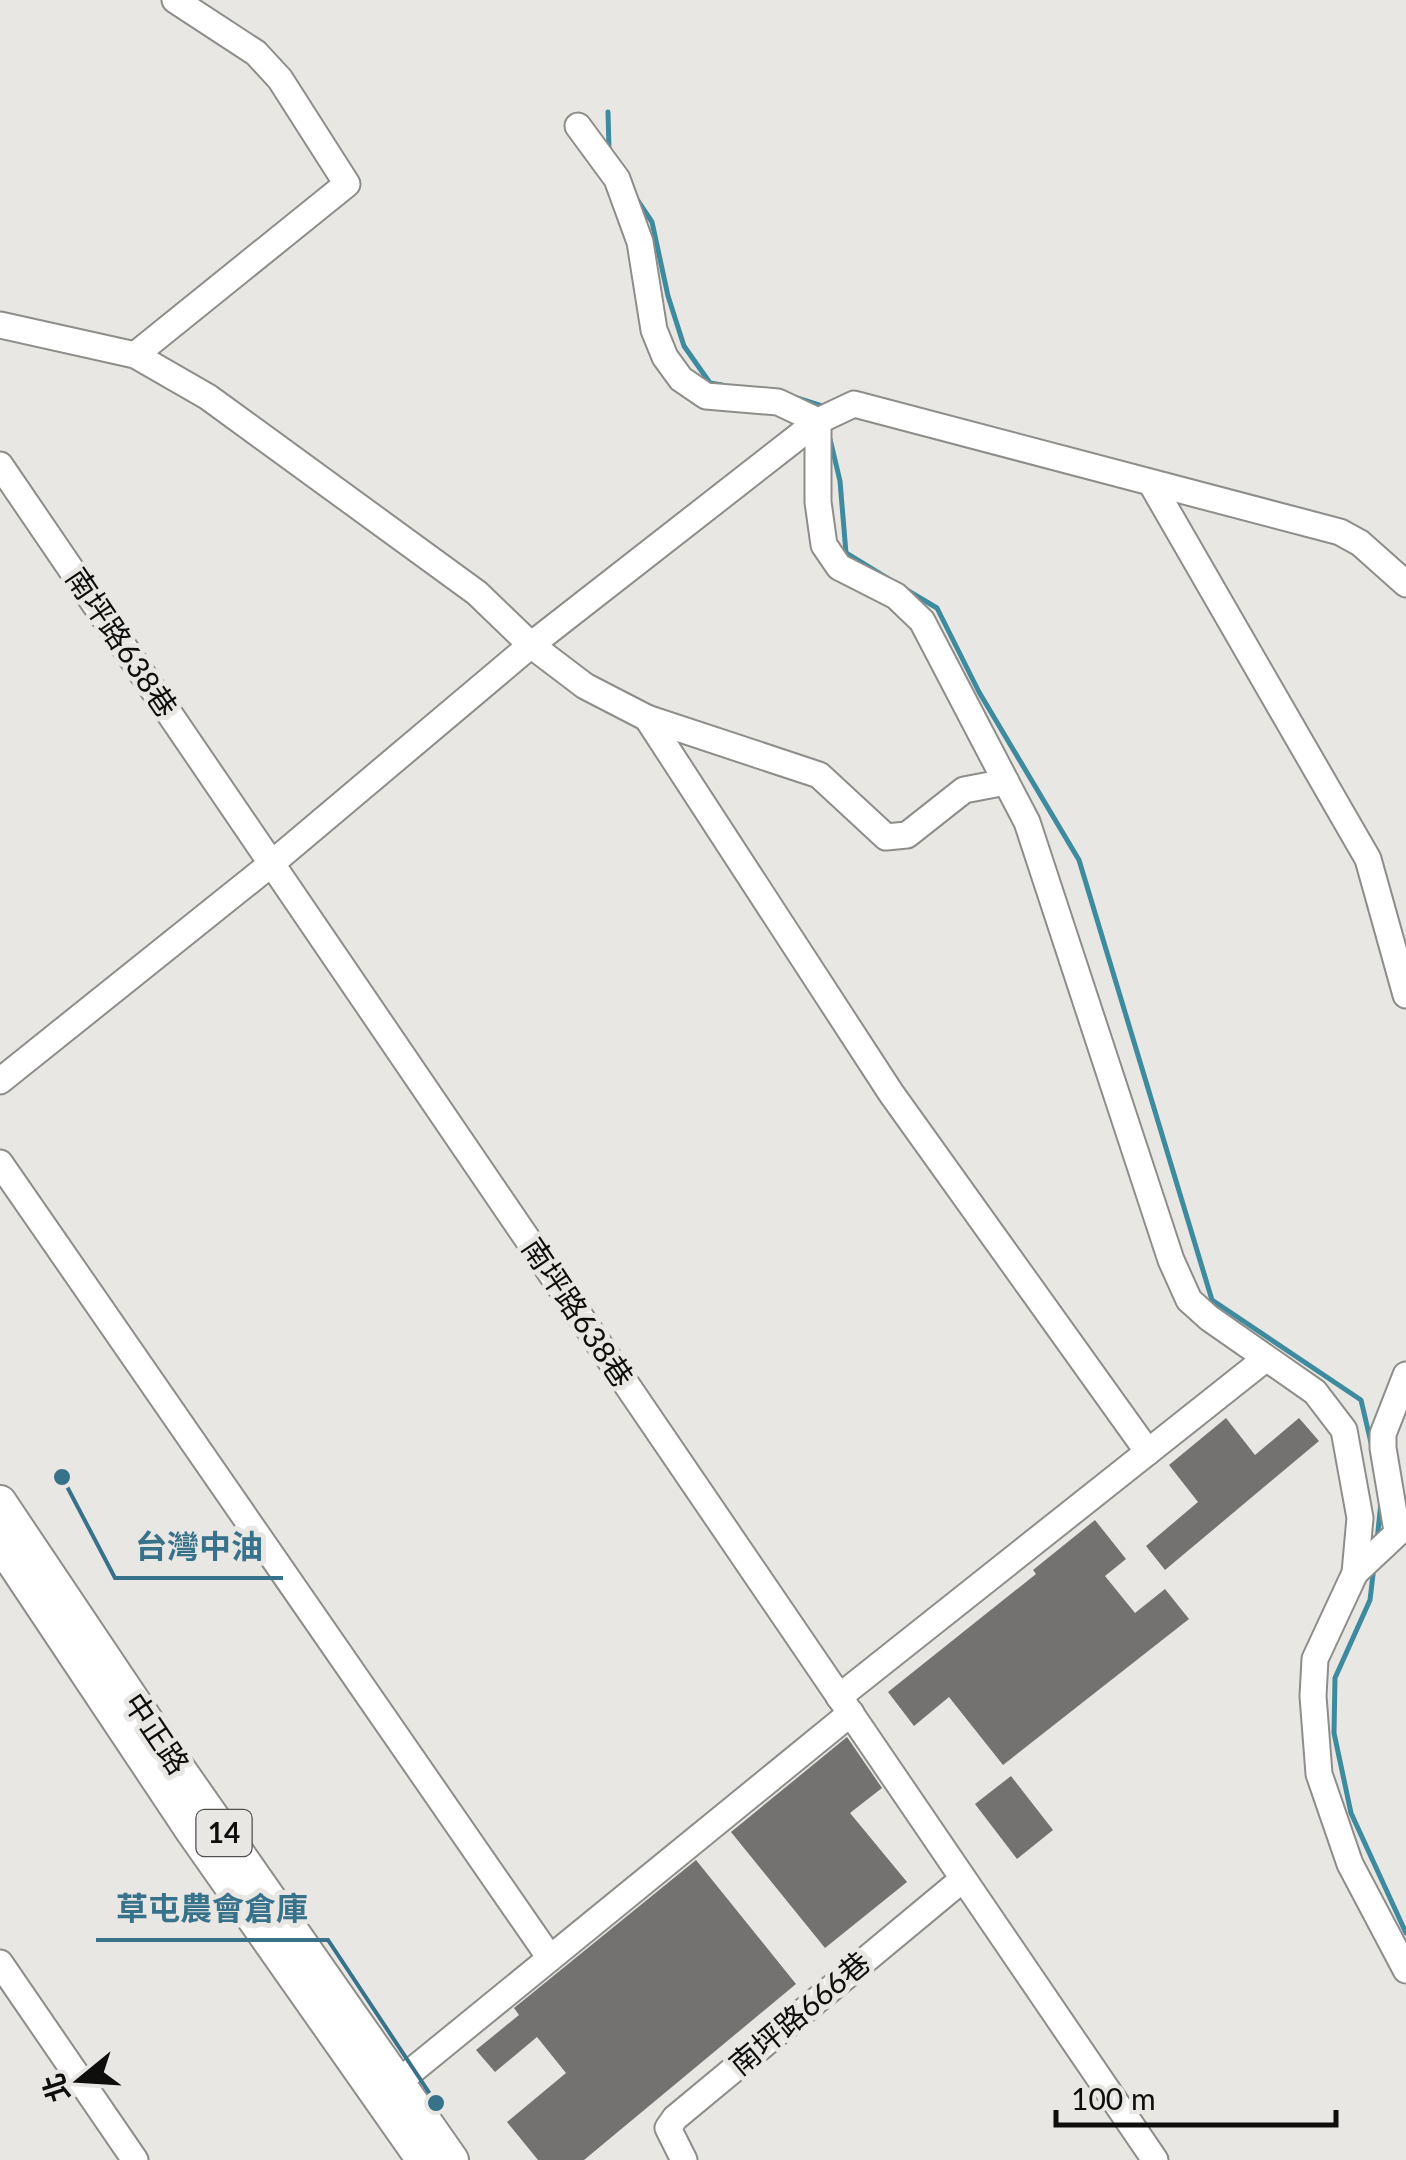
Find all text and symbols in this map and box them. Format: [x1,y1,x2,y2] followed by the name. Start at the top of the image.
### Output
[60,560,186,723] street label: 南坪路638巷
[516,1230,642,1393] street label: 南坪路638巷
[115,1516,283,1578] callout: 台灣中油
[135,1526,263,1565] text: 台灣中油
[118,1686,198,1780] street label: 中正路
[196,1810,252,1856] road number: 14
[96,1878,328,1940] callout: 草屯農會倉庫
[116,1888,308,1927] text: 草屯農會倉庫
[721,1943,876,2082] street label: 南坪路666巷
[30,2030,130,2130] north arrow
[1056,2065,1336,2127] scale bar
[35,2069,76,2107] text: 北
[1071,2080,1156,2116] text: 100 m

